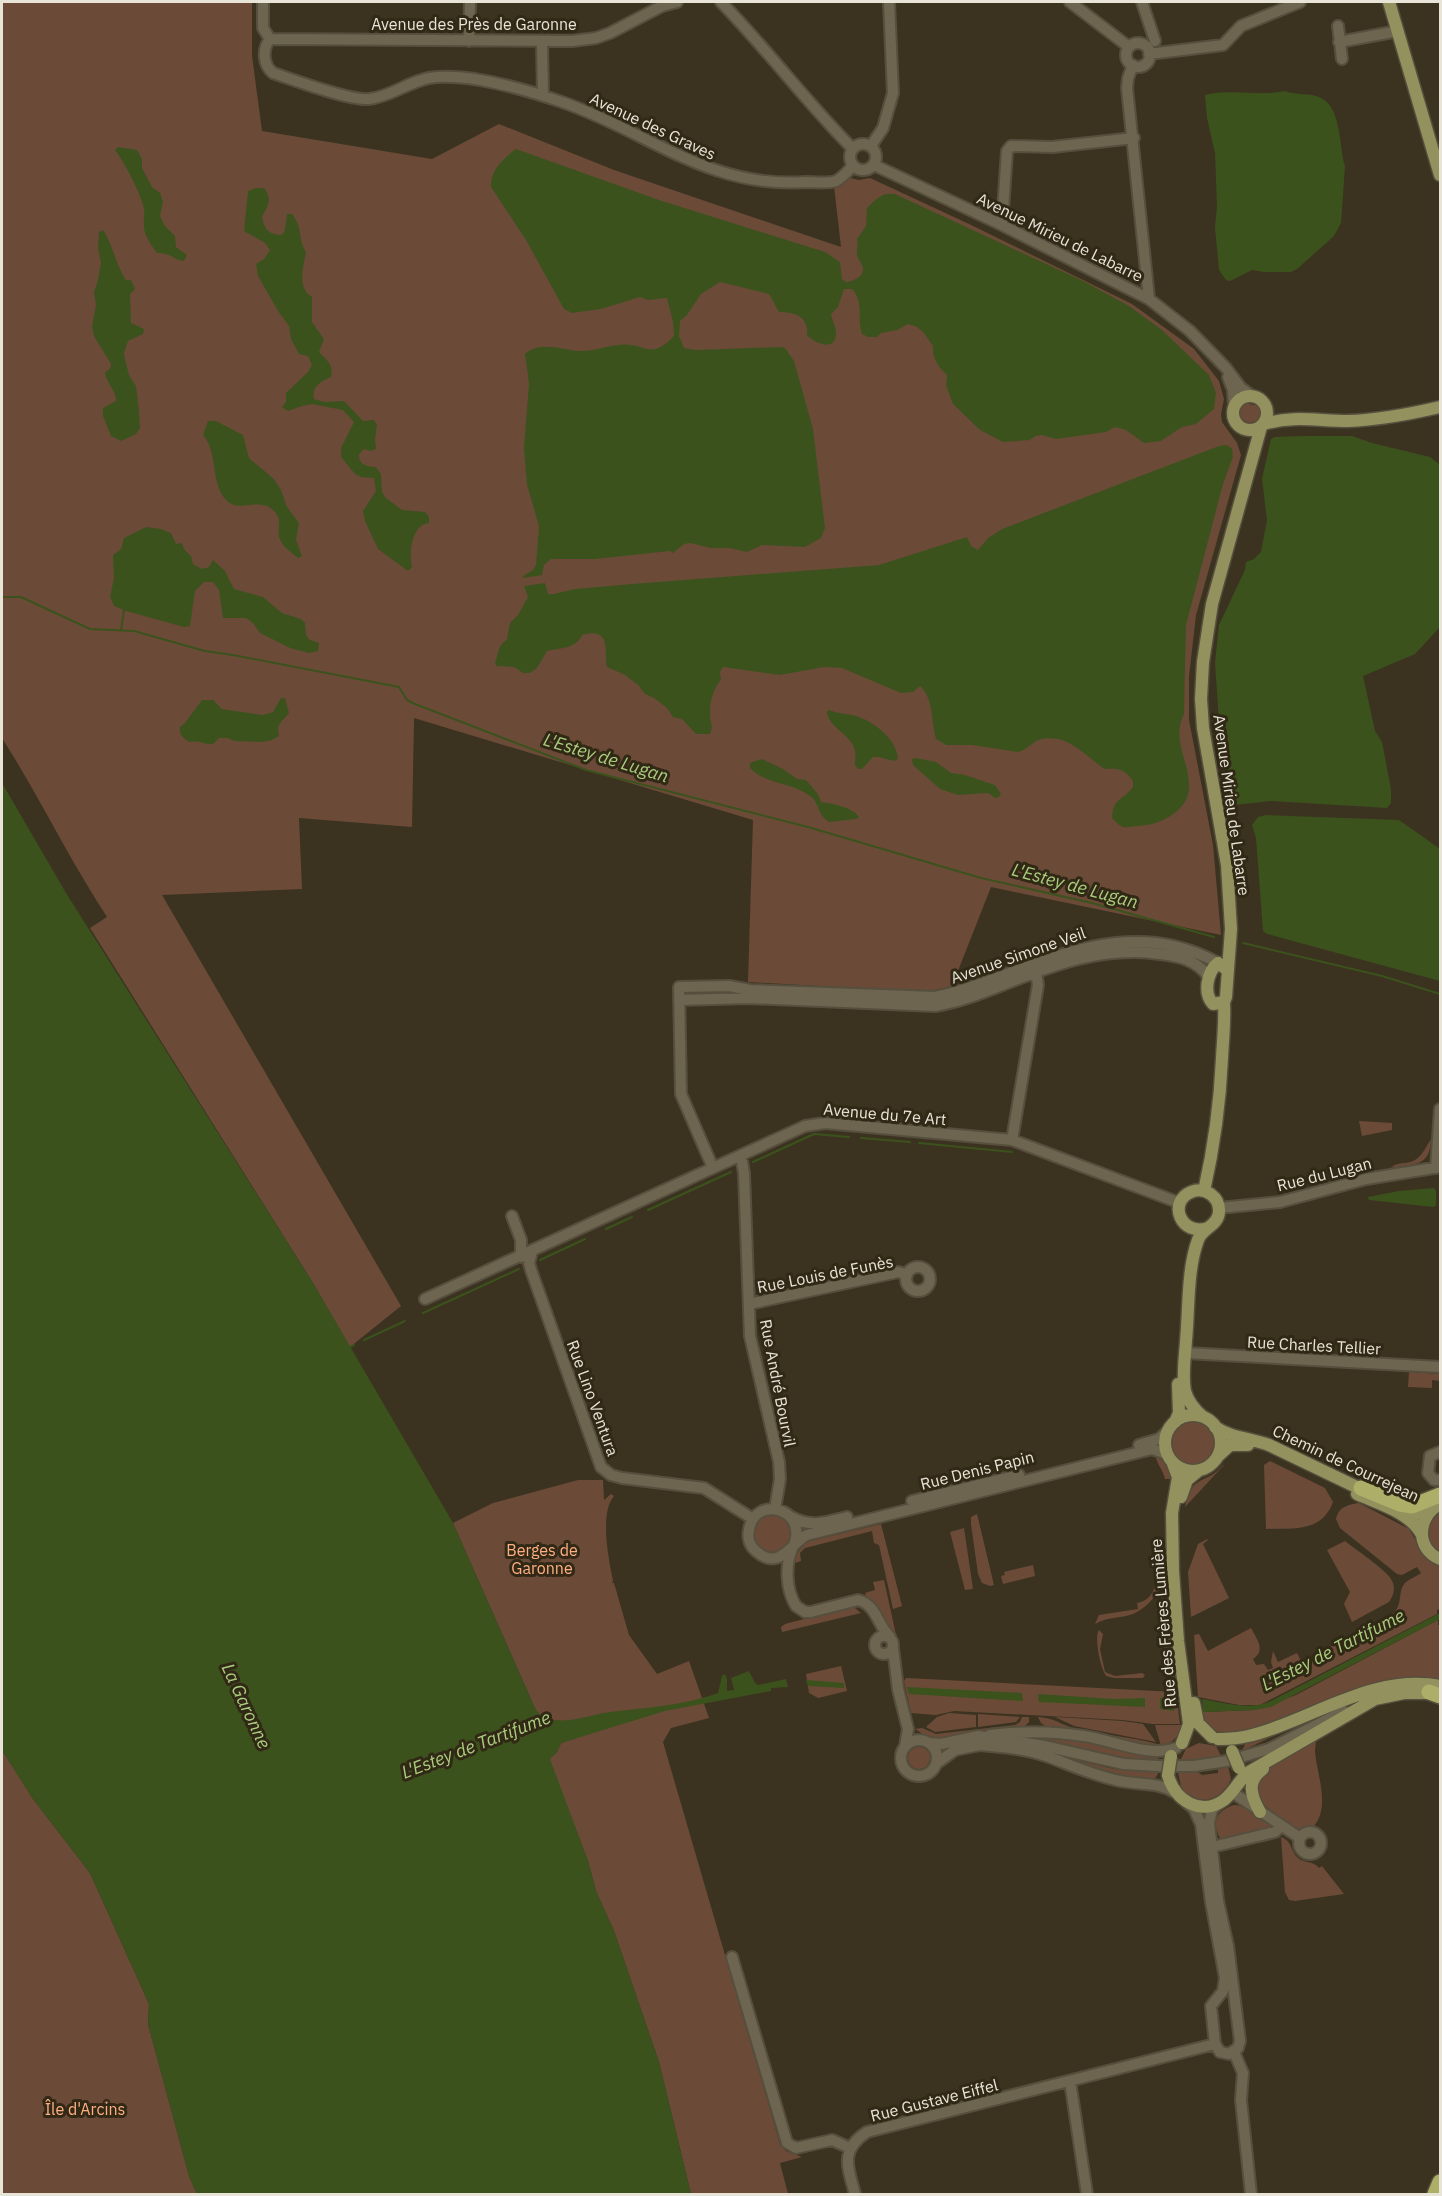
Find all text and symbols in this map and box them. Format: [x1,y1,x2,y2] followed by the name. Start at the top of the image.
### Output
[371,14,577,34] street label: Avenue des Près de Garonne
[587,88,719,164] street label: Avenue des Graves
[974,188,1147,286] street label: Avenue Mirieu de Labarre
[1209,713,1255,897] street label: Avenue Mirieu de Labarre
[541,728,672,787] water label: L'Estey de Lugan
[1010,858,1141,913] water label: L'Estey de Lugan
[948,923,1088,987] street label: Avenue Simone Veil
[823,1099,947,1129] street label: Avenue du 7e Art
[1275,1153,1373,1195] street label: Rue du Lugan
[755,1251,895,1297] street label: Rue Louis de Funès
[756,1317,800,1449] street label: Rue André Bourvil
[1246,1332,1382,1359] street label: Rue Charles Tellier
[563,1337,623,1459] street label: Rue Lino Ventura
[1270,1420,1422,1506] street label: Chemin de Courrejean
[918,1446,1036,1494] street label: Rue Denis Papin
[1146,1538,1180,1708] street label: Rue des Frères Lumière
[506,1540,578,1578] park label: Berges de Garonne
[1257,1603,1408,1696] water label: L'Estey de Tartifume
[217,1659,276,1752] water label: La Garonne
[398,1706,554,1784] water label: L'Estey de Tartifume
[868,2074,1000,2126] street label: Rue Gustave Eiffel
[45,2099,125,2119] park label: Île d'Arcins

